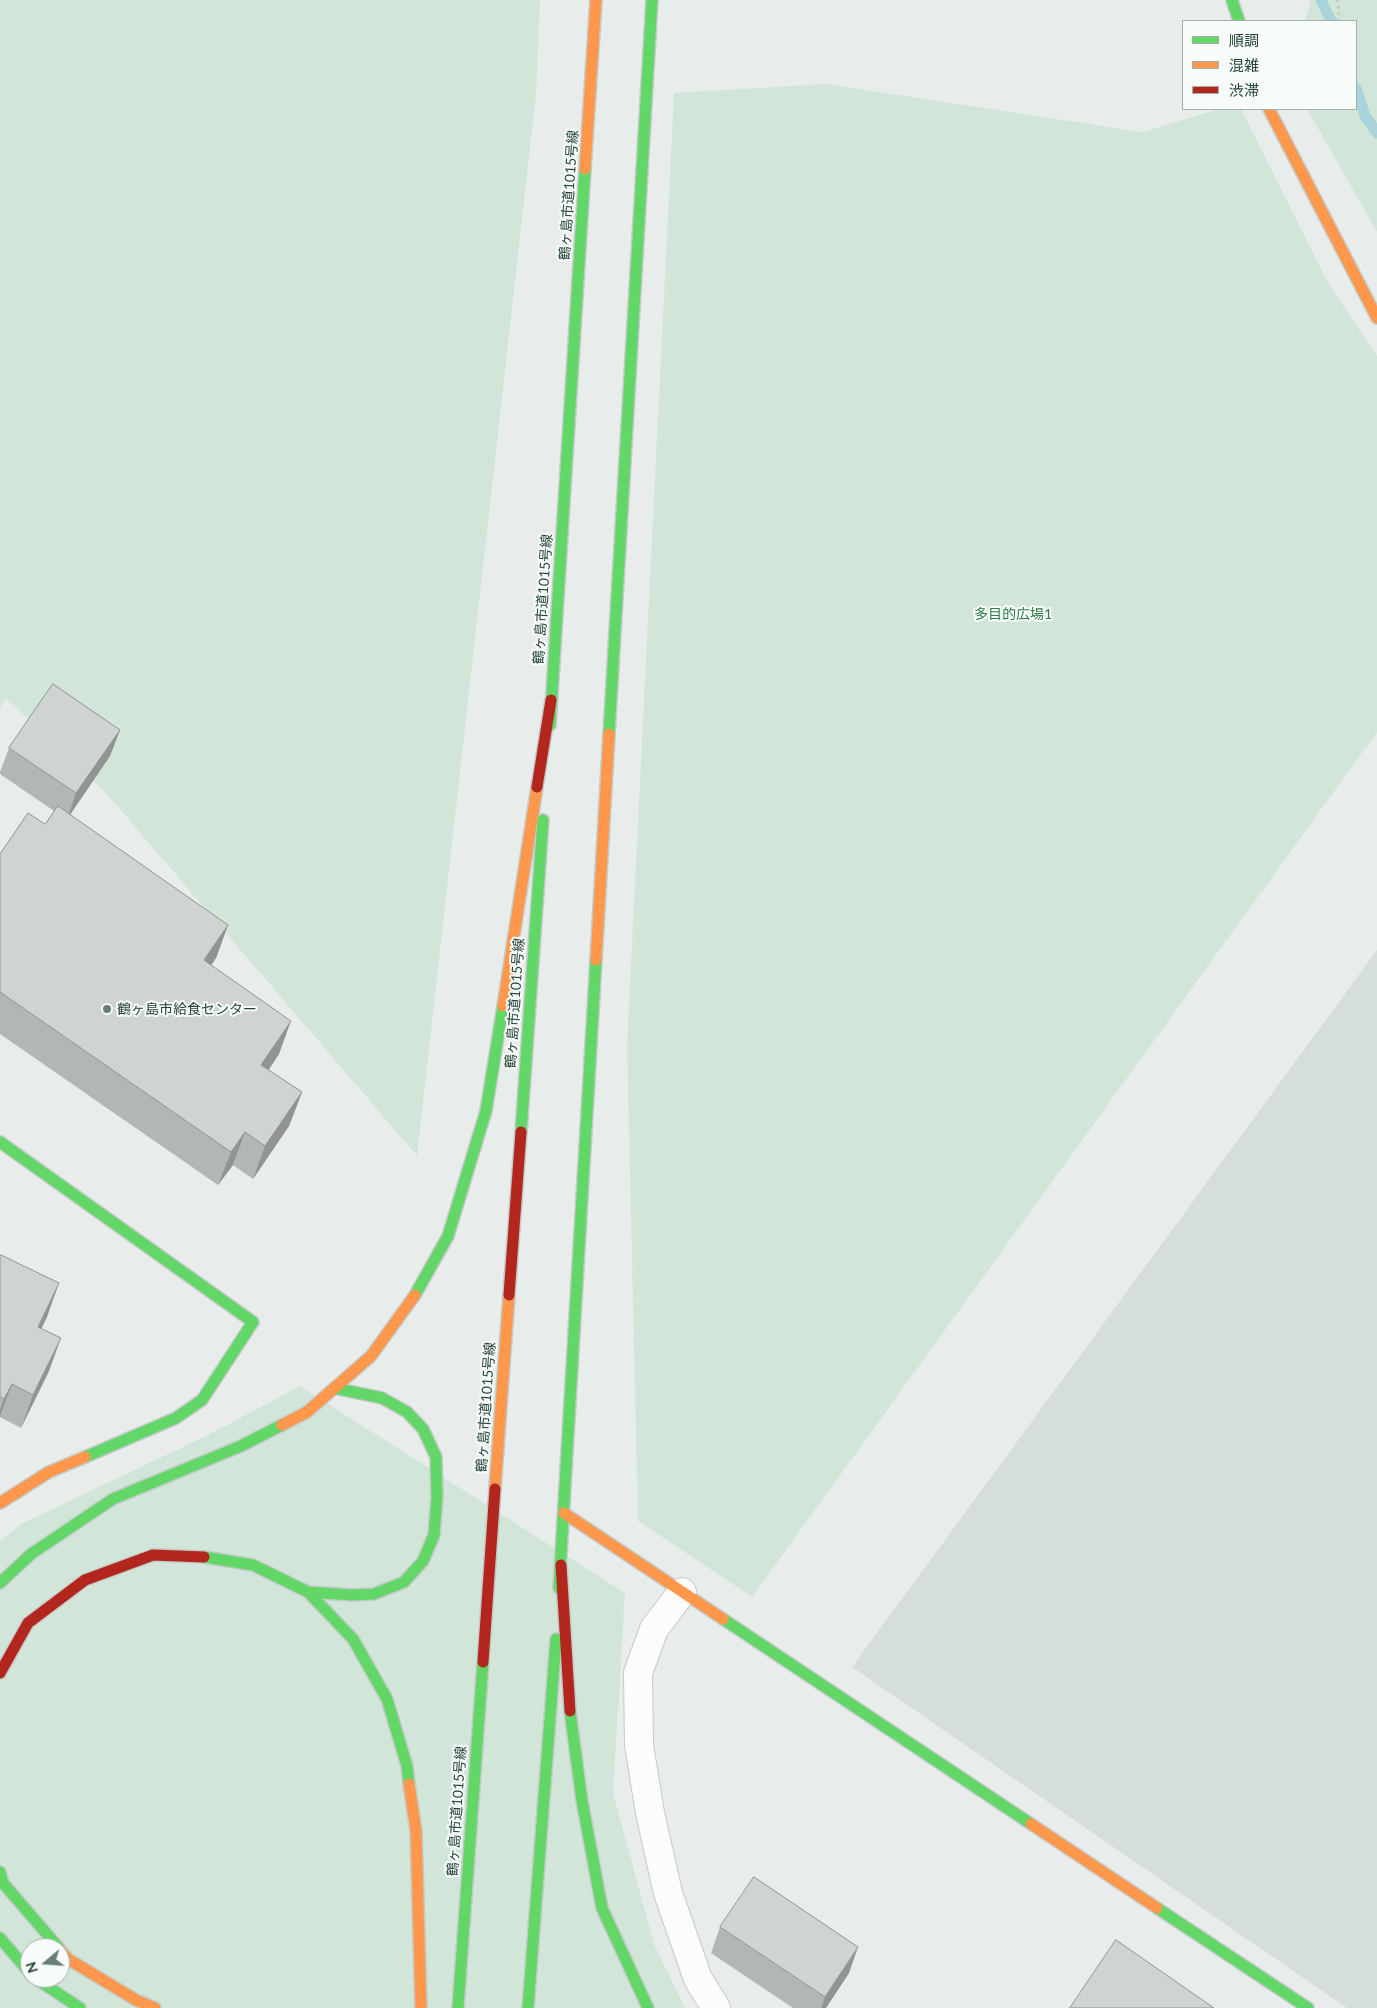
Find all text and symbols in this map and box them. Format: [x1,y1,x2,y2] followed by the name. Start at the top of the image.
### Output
[1182,20,1357,110] legend
[1229,31,1259,49] text: 順調
[1229,56,1259,74] text: 混雑
[1229,81,1259,99] text: 渋滞
[556,129,582,261] street label: 鶴ヶ島市道1015号線
[530,533,556,665] street label: 鶴ヶ島市道1015号線
[974,606,1052,622] park label: 多目的広場1
[502,937,528,1069] street label: 鶴ヶ島市道1015号線
[117,1001,257,1017] place label: 鶴ヶ島市給食センター
[101,1003,113,1015] marker: 鶴ヶ島市給食センター
[473,1341,499,1473] street label: 鶴ヶ島市道1015号線
[444,1745,470,1877] street label: 鶴ヶ島市道1015号線
[20,1938,70,1988] north arrow
[21,1960,41,1975] text: N

